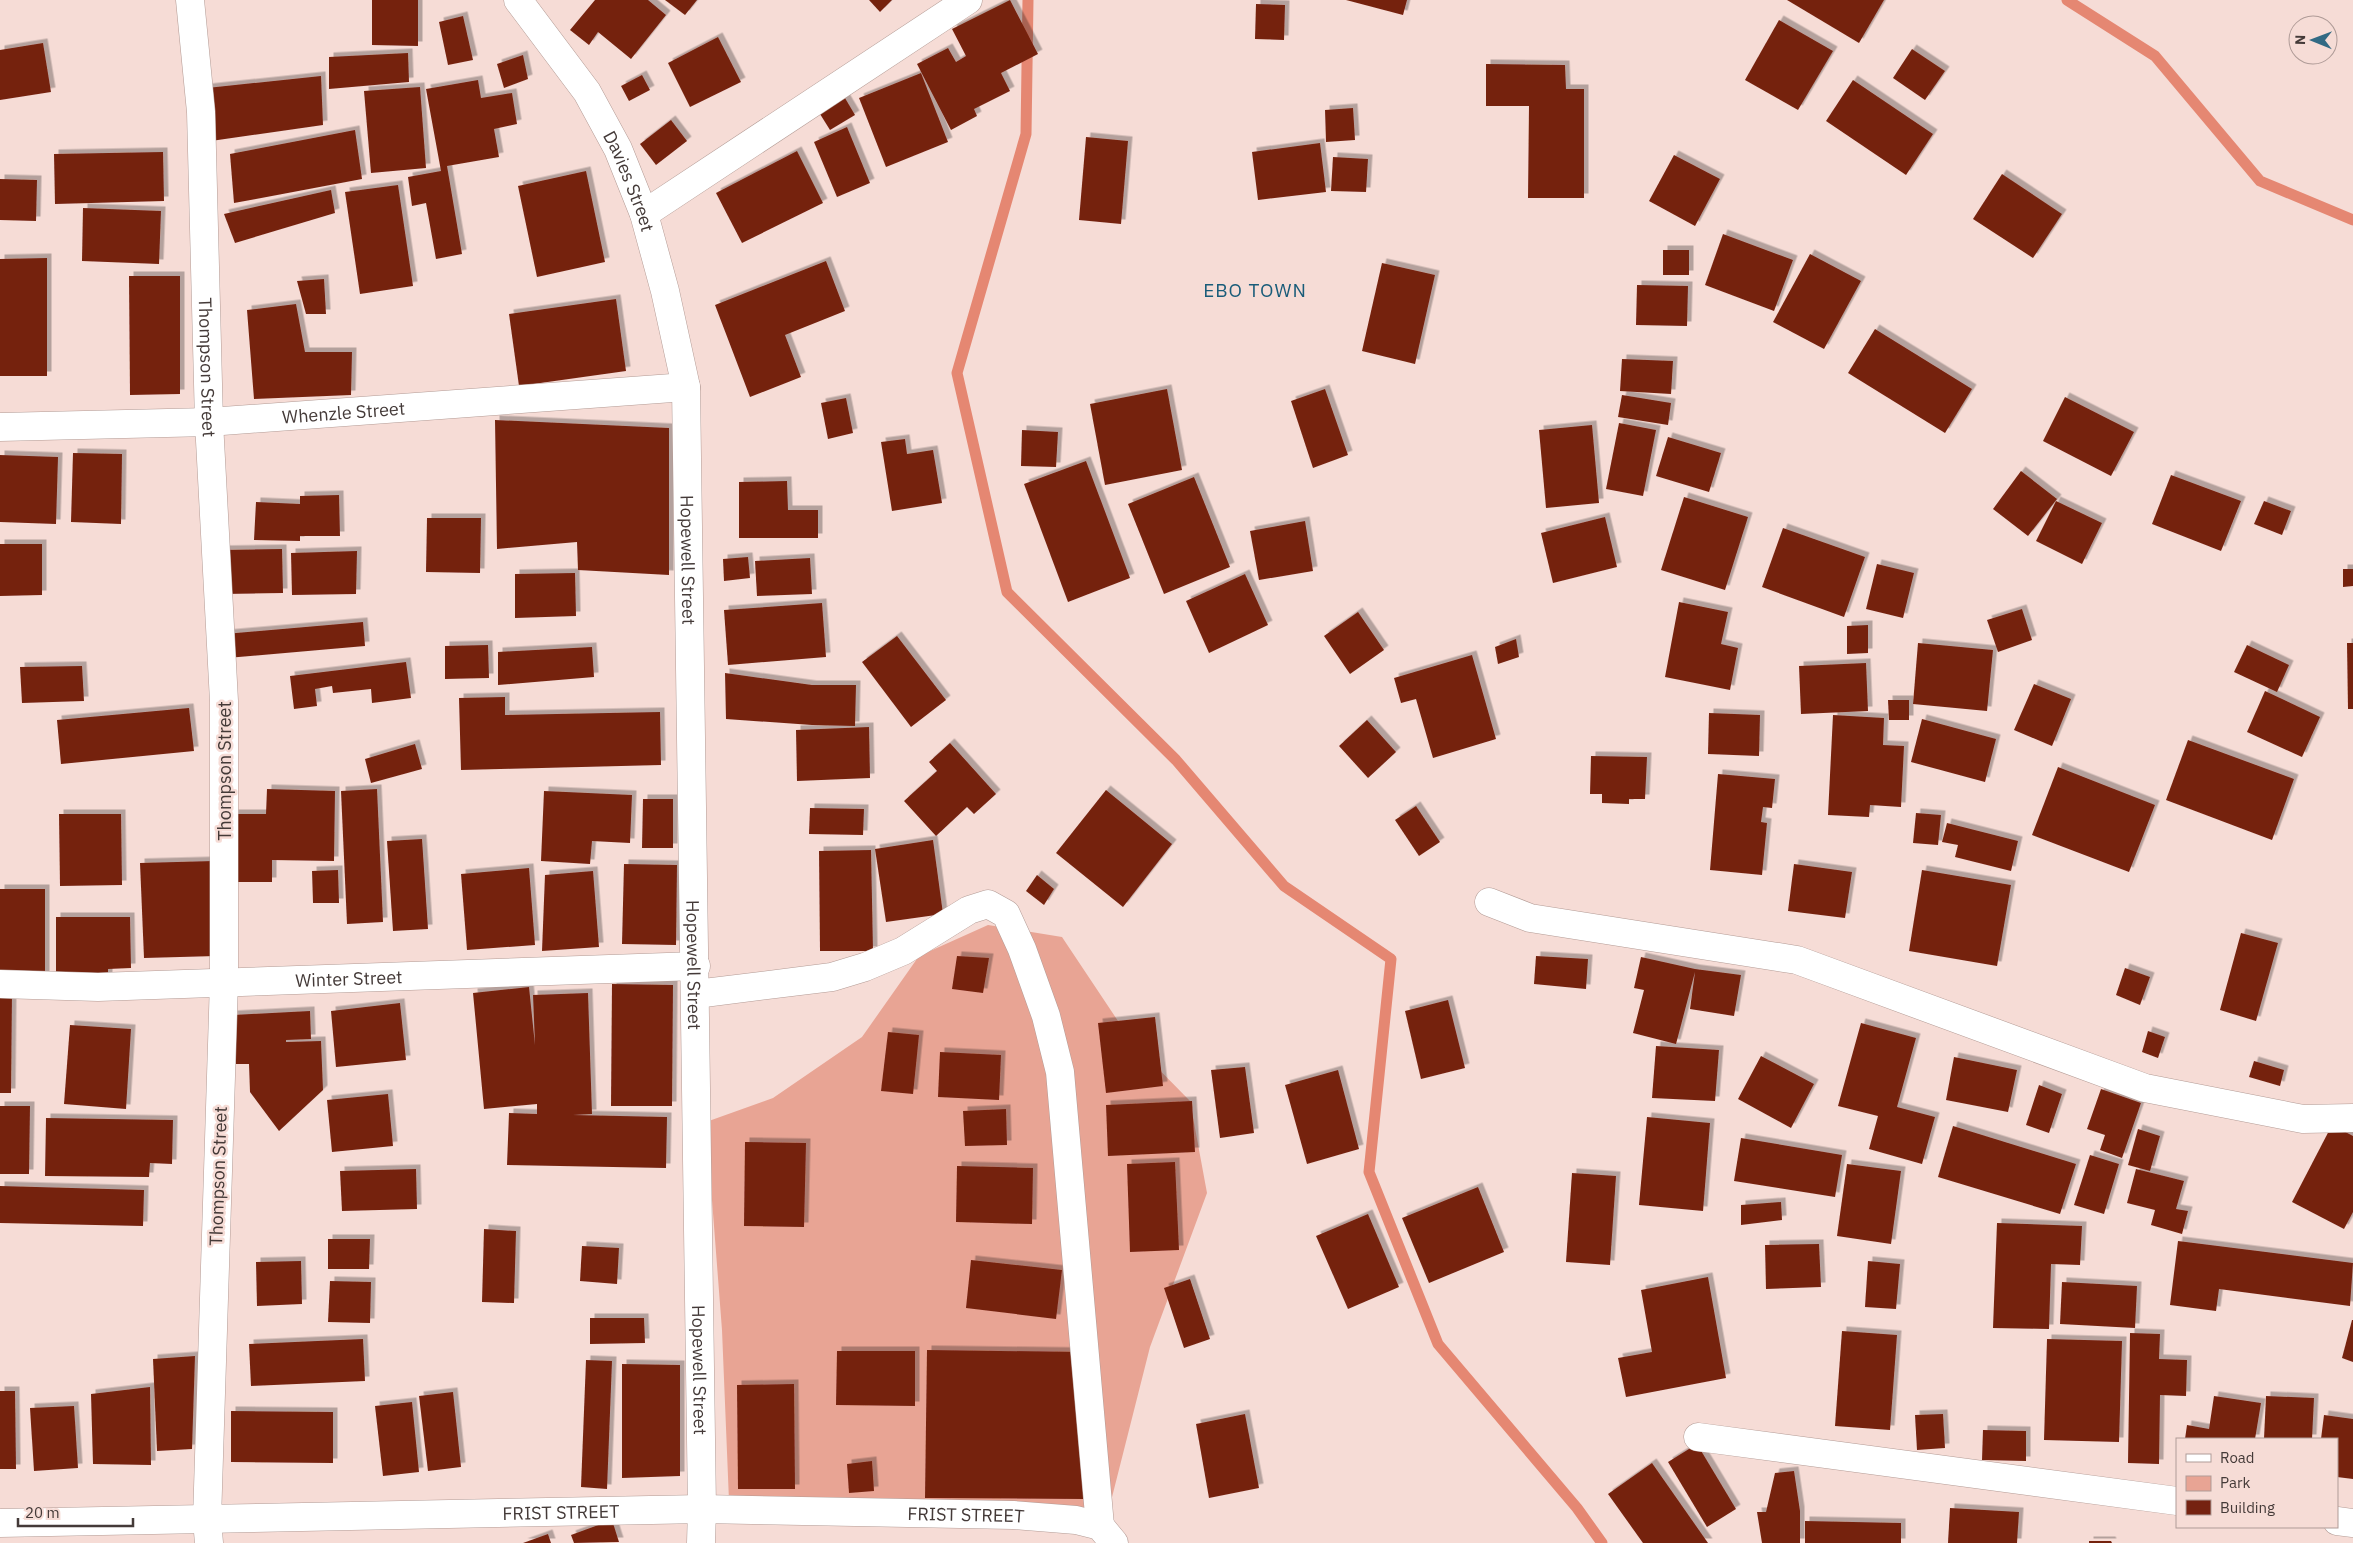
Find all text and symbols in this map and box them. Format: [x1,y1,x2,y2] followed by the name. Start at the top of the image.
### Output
[2288,15,2338,65] north arrow
[2291,35,2309,45] text: N
[599,126,660,234] street label: Davies Street
[1203,278,1307,302] district label: EBO TOWN
[194,297,221,438] street label: Thompson Street
[281,396,406,428] street label: Whenzle Street
[676,495,701,625] street label: Hopewell Street
[213,701,236,841] street label: Thompson Street
[682,900,707,1030] street label: Hopewell Street
[295,965,403,992] street label: Winter Street
[204,1106,232,1246] street label: Thompson Street
[688,1305,712,1435] street label: Hopewell Street
[2176,1438,2338,1528] legend
[2220,1448,2255,1467] text: Road
[2220,1473,2250,1492] text: Park
[18,1496,132,1528] scale bar
[2220,1498,2275,1517] text: Building
[502,1499,620,1524] street label: FRIST STREET
[907,1501,1025,1527] street label: FRIST STREET
[25,1503,60,1522] text: 20 m

